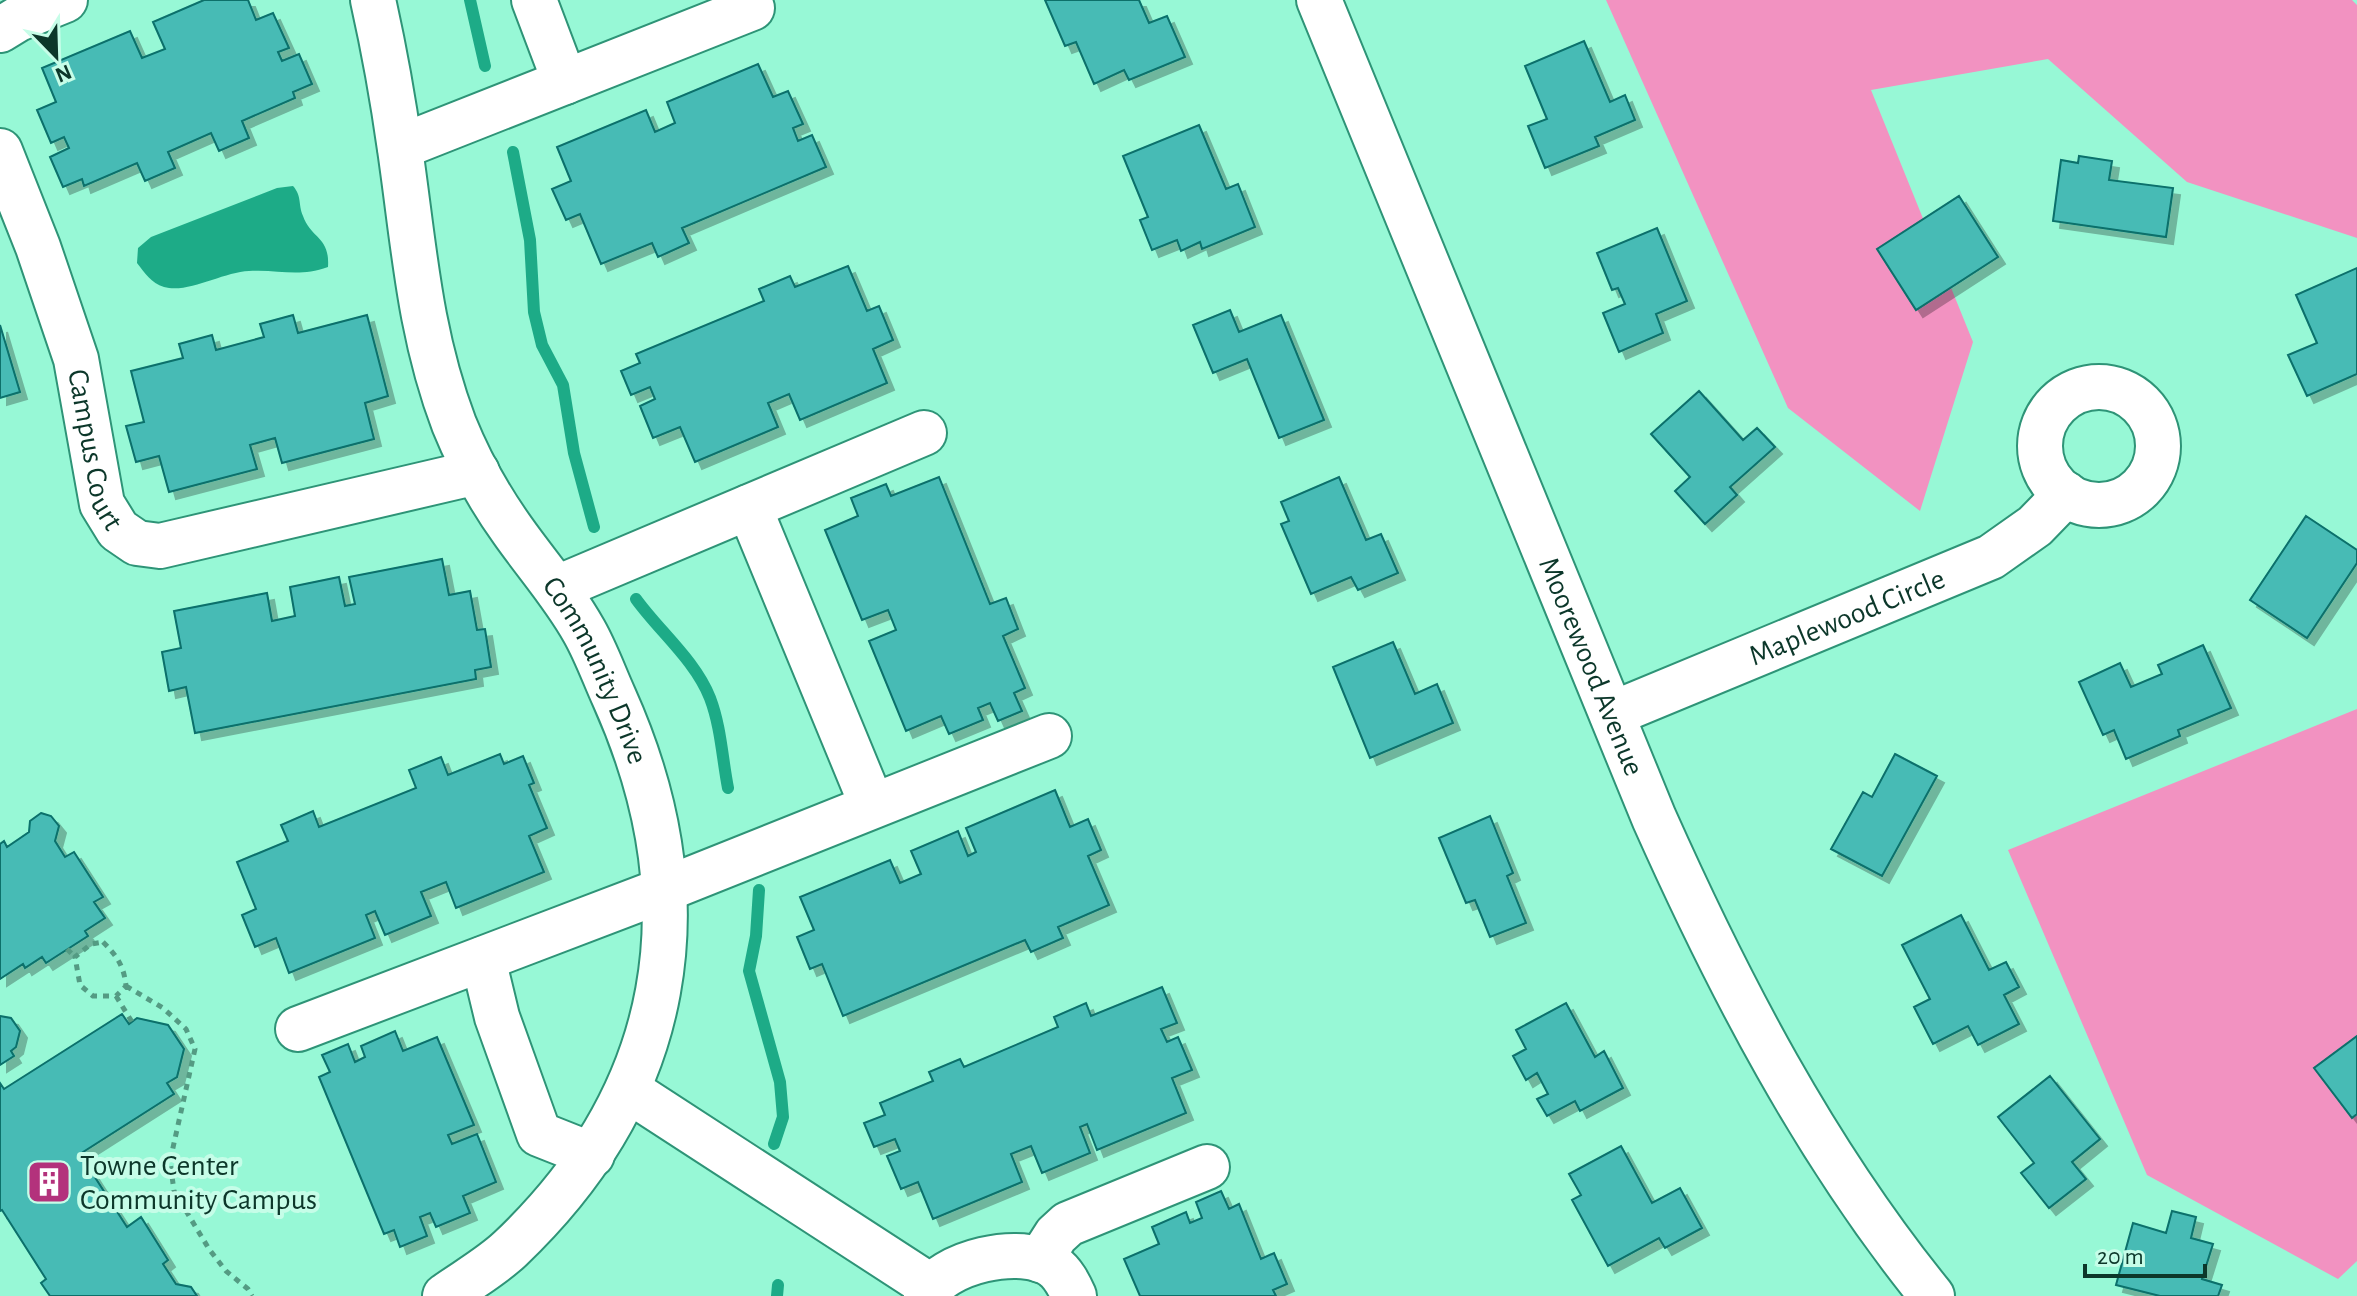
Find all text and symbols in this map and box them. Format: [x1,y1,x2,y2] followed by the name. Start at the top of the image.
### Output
[16,16,96,96] north arrow
[52,60,75,87] text: N
[62,367,128,536] street label: Campus Court
[1533,553,1649,780] street label: Moorewood Avenue
[1745,564,1949,672] street label: Maplewood Circle
[537,571,653,768] street label: Community Drive
[80,1151,317,1215] place label: Towne Center Community Campus
[25,1158,73,1206] building icon: Towne Center Community Campus
[2085,1228,2205,1278] scale bar
[2097,1245,2144,1269] text: 20 m

